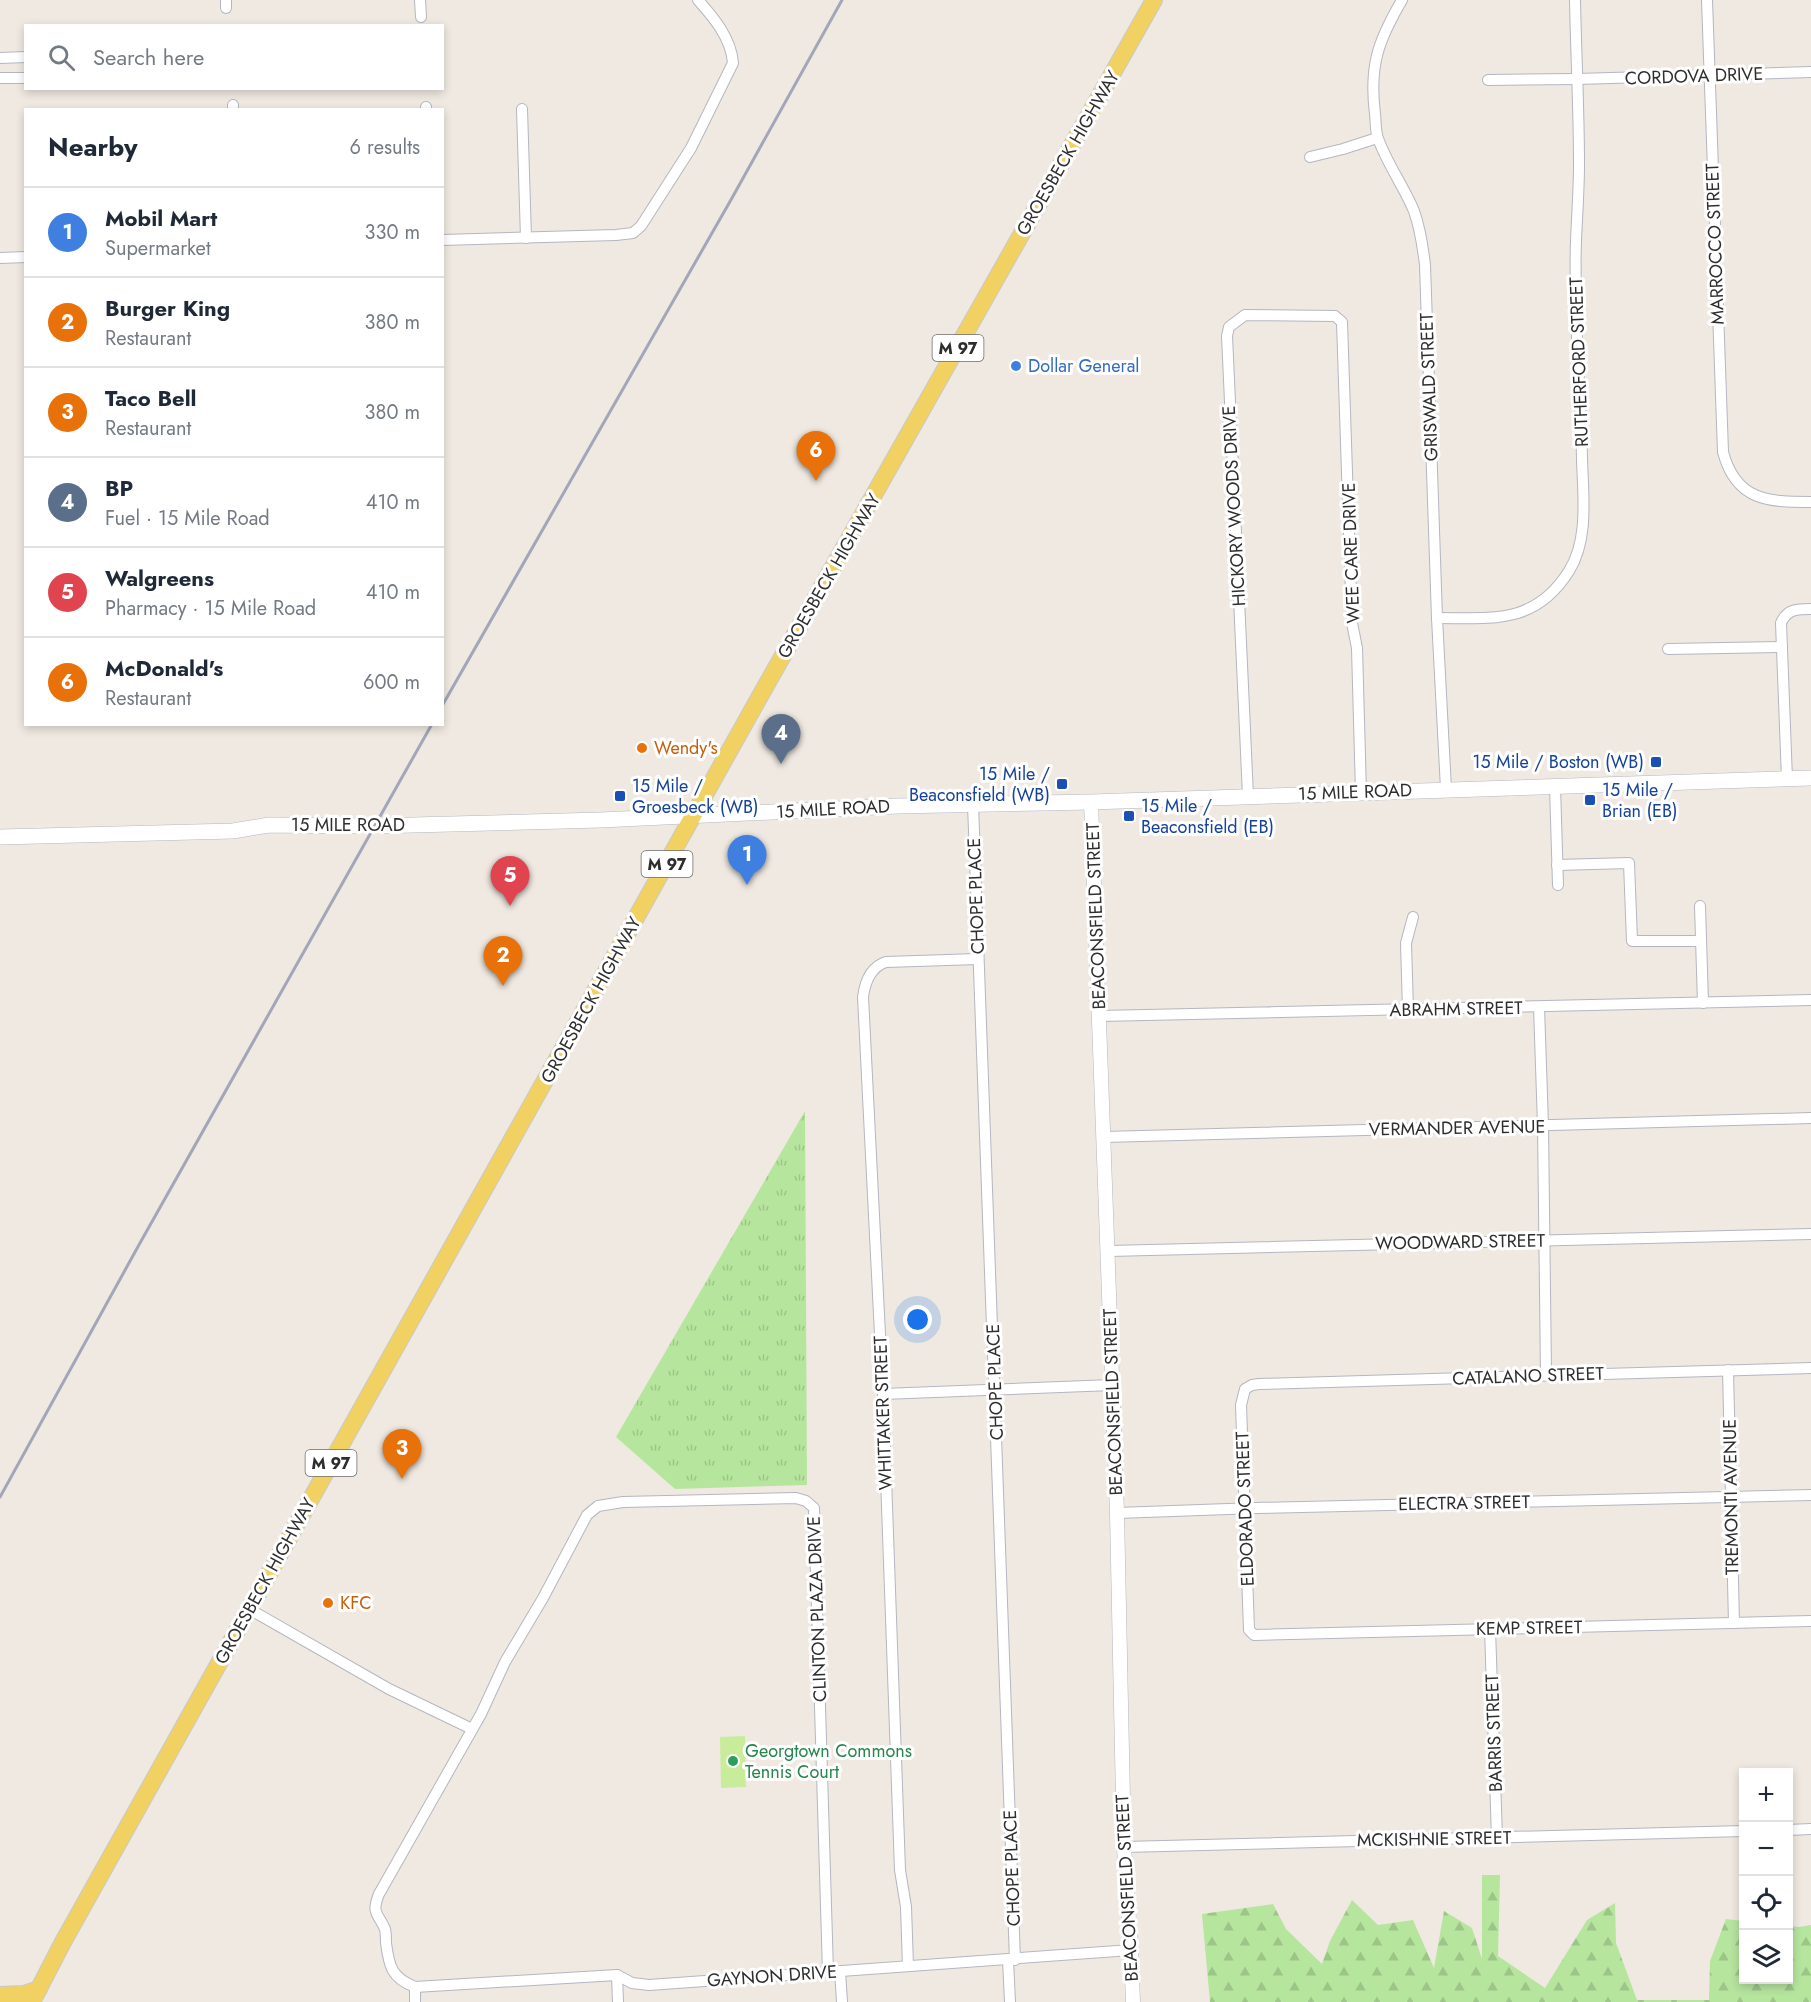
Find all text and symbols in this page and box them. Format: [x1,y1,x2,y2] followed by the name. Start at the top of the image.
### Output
[24,24,444,90] search box
[45,41,78,74] icon: search
[93,41,204,73] text: Search here
[1624,61,1764,91] street label: CORDOVA DRIVE
[1010,65,1126,240] street label: GROESBECK HIGHWAY
[48,128,137,166] text: Nearby
[350,133,420,162] text: 6 results
[1699,162,1731,325] street label: MARROCCO STREET
[105,202,217,234] text: Mobil Mart
[62,218,73,247] text: 1
[365,218,420,247] text: 330 m
[105,234,211,263] text: Supermarket
[1563,276,1595,447] street label: RUTHERFORD STREET
[105,292,230,324] text: Burger King
[61,308,74,337] text: 2
[365,308,420,337] text: 380 m
[1413,312,1445,462] street label: GRISWALD STREET
[105,324,191,353] text: Restaurant
[932,335,984,361] road number: M 97
[1028,353,1140,379] place label: Dollar General
[1009,359,1023,373] marker: Dollar General
[105,382,197,414] text: Taco Bell
[61,398,74,427] text: 3
[365,398,420,427] text: 380 m
[1216,405,1252,607] street label: HICKORY WOODS DRIVE
[105,414,191,443] text: Restaurant
[796,432,836,481] pin: 6
[105,472,133,504] text: BP
[1336,482,1366,624] street label: WEE CARE DRIVE
[61,488,74,517] text: 4
[366,488,420,517] text: 410 m
[771,488,887,663] street label: GROESBECK HIGHWAY
[105,504,270,533] text: Fuel · 15 Mile Road
[105,562,214,594] text: Walgreens
[61,578,74,607] text: 5
[366,578,420,607] text: 410 m
[105,594,316,623] text: Pharmacy · 15 Mile Road
[105,652,223,684] text: McDonald's
[61,668,74,697] text: 6
[363,668,420,697] text: 600 m
[105,684,191,713] text: Restaurant
[762,714,800,764] pin: 4
[654,735,718,761] place label: Wendy's
[635,741,649,755] marker: Wendy's
[1472,749,1644,775] place label: 15 Mile / Boston (WB)
[1649,755,1663,769] marker: 15 Mile / Boston (WB)
[909,761,1050,808] place label: 15 Mile / Beaconsfield (WB)
[632,773,759,820] place label: 15 Mile / Groesbeck (WB)
[1055,777,1069,791] marker: 15 Mile / Beaconsfield (WB)
[1298,777,1412,807] street label: 15 MILE ROAD
[1602,777,1678,824] place label: 15 Mile / Brian (EB)
[613,789,627,803] marker: 15 Mile / Groesbeck (WB)
[775,793,891,825] street label: 15 MILE ROAD
[1141,793,1274,840] place label: 15 Mile / Beaconsfield (EB)
[1583,793,1597,807] marker: 15 Mile / Brian (EB)
[1122,809,1136,823] marker: 15 Mile / Beaconsfield (EB)
[291,812,405,838] street label: 15 MILE ROAD
[1080,821,1112,1010] street label: BEACONSFIELD STREET
[728,836,766,885] pin: 1
[961,837,991,955] street label: CHOPE PLACE
[642,851,692,877] road number: M 97
[490,856,530,906] pin: 5
[534,911,648,1088] street label: GROESBECK HIGHWAY
[484,936,522,986] pin: 2
[1389,995,1523,1023] street label: ABRAHM STREET
[1368,1113,1546,1143] street label: VERMANDER AVENUE
[1375,1228,1546,1256] street label: WOODWARD STREET
[903,1305,932,1334] your location
[1097,1307,1129,1496] street label: BEACONSFIELD STREET
[980,1323,1010,1441] street label: CHOPE PLACE
[867,1335,899,1491] street label: WHITTAKER STREET
[1452,1360,1605,1392] street label: CATALANO STREET
[1717,1419,1745,1575] street label: TREMONTI AVENUE
[382,1430,422,1479] pin: 3
[1229,1431,1261,1587] street label: ELDORADO STREET
[306,1450,356,1476] road number: M 97
[1398,1489,1531,1517] street label: ELECTRA STREET
[208,1492,322,1669] street label: GROESBECK HIGHWAY
[801,1516,833,1702] street label: CLINTON PLAZA DRIVE
[340,1590,372,1616] place label: KFC
[321,1596,335,1610] marker: KFC
[1476,1614,1583,1642] street label: KEMP STREET
[1479,1673,1509,1792] street label: BARRIS STREET
[745,1738,912,1785] place label: Georgtown Commons Tennis Court
[726,1754,740,1768] marker: Georgtown Commons Tennis Court
[1739,1768,1793,1984] map controls
[1739,1768,1793,1822] button: +
[1109,1793,1145,1982] street label: BEACONSFIELD STREET
[997,1809,1027,1927] street label: CHOPE PLACE
[1739,1822,1793,1876] button: −
[1357,1825,1512,1853] street label: MCKISHNIE STREET
[1739,1876,1793,1930] button: locate
[1739,1930,1793,1984] button: layers
[706,1958,838,1994] street label: GAYNON DRIVE

